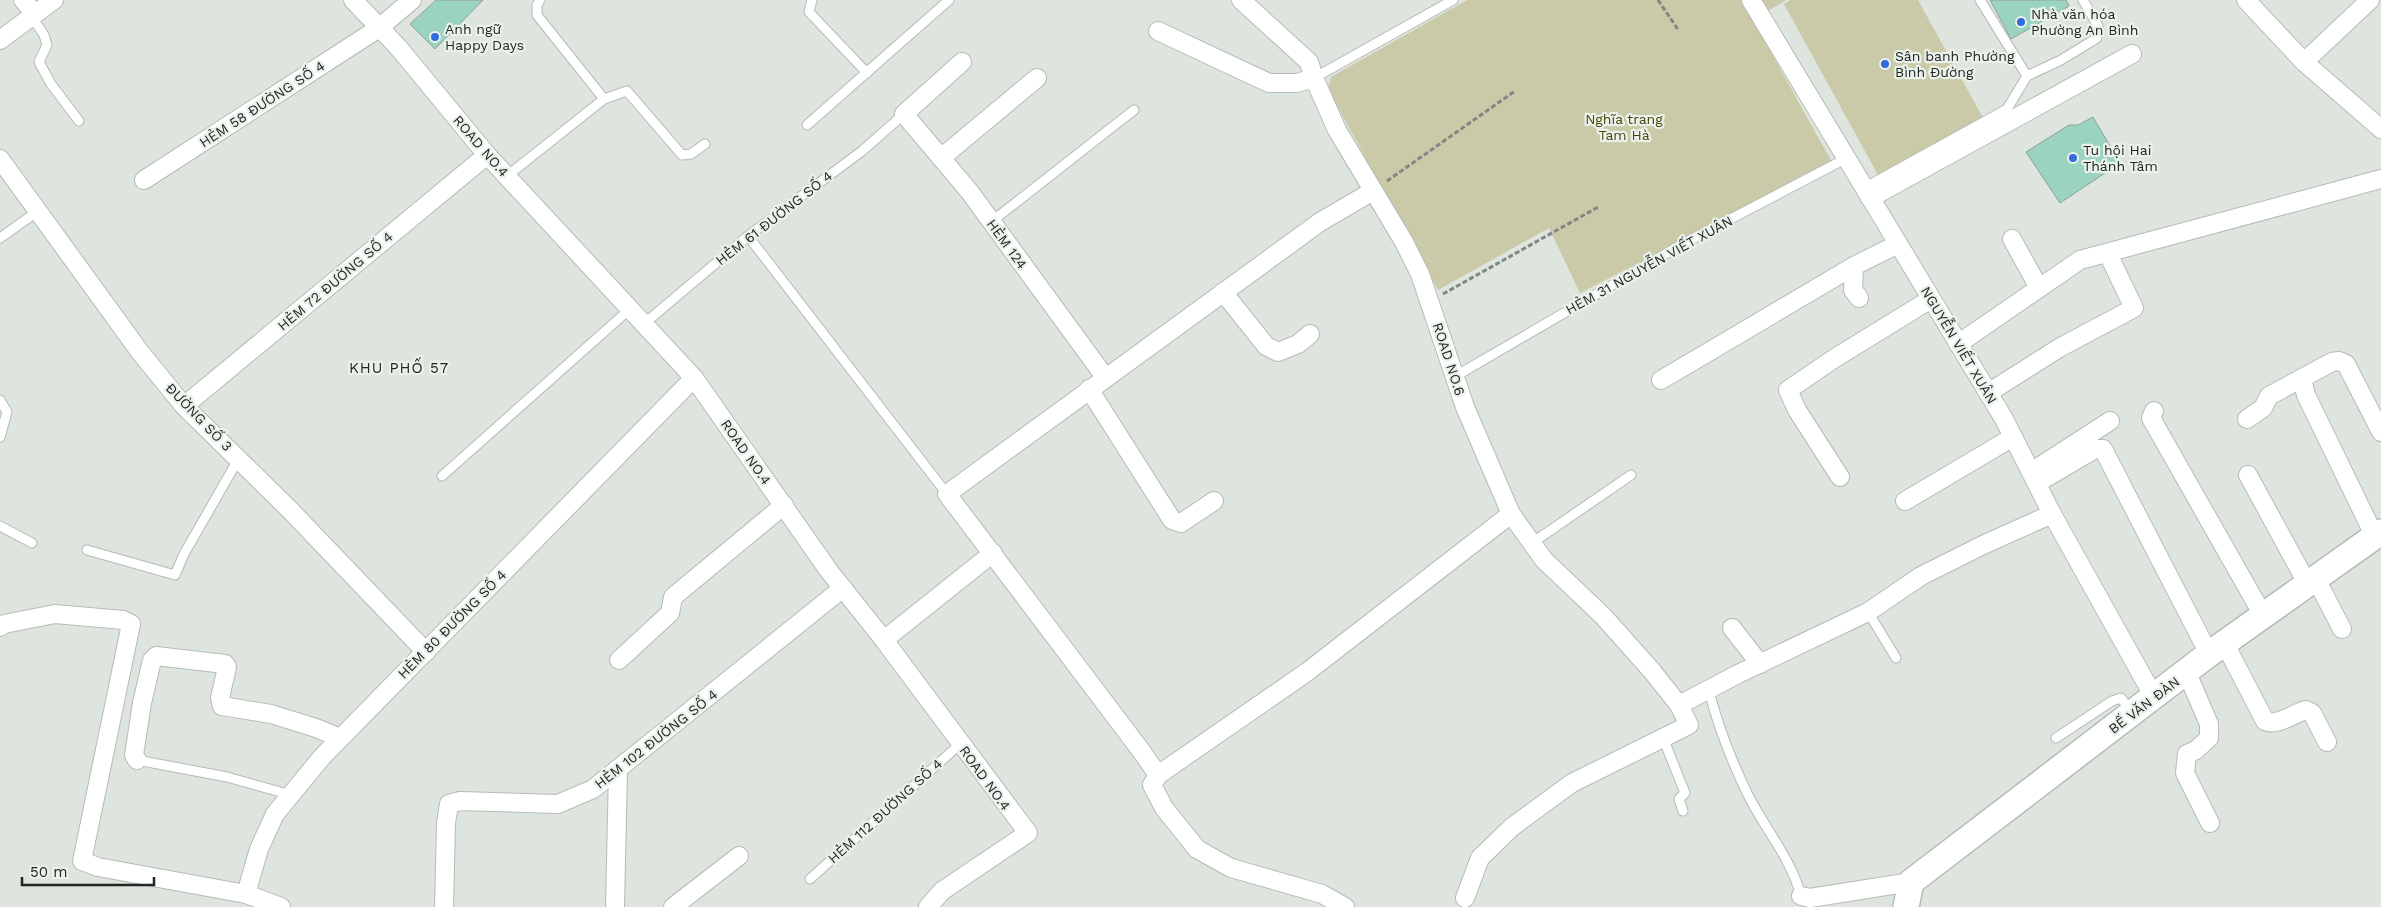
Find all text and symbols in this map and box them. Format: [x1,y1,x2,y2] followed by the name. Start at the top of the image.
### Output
[2031,6,2138,38] place label: Nhà văn hóa Phường An Bình
[2015,16,2027,28] marker: Nhà văn hóa Phường An Bình
[445,21,524,53] place label: Anh ngữ Happy Days
[429,31,441,43] marker: Anh ngữ Happy Days
[1895,48,2015,80] place label: Sân banh Phường Bình Đường
[196,57,328,151] street label: HẺM 58 ĐƯỜNG SỐ 4
[1879,58,1891,70] marker: Sân banh Phường Bình Đường
[1585,111,1663,143] park label: Nghĩa trang Tam Hà
[450,112,512,180] street label: ROAD NO.4
[2083,142,2158,174] place label: Tu hội Hai Thánh Tâm
[2067,152,2079,164] marker: Tu hội Hai Thánh Tâm
[712,167,835,268] street label: HẺM 61 ĐƯỜNG SỐ 4
[1562,211,1735,318] street label: HẺM 31 NGUYỄN VIẾT XUÂN
[984,216,1030,272] street label: HẺM 124
[274,228,396,334] street label: HẺM 72 ĐƯỜNG SỐ 4
[1918,282,2002,407] street label: NGUYỄN VIẾT XUÂN
[1430,320,1468,398] street label: ROAD NO.6
[349,357,449,377] district label: KHU PHỐ 57
[163,379,236,454] street label: ĐƯỜNG SỐ 3
[718,416,774,488] street label: ROAD NO.4
[394,566,510,682] street label: HẺM 80 ĐƯỜNG SỐ 4
[2105,672,2183,737] street label: BẾ VĂN ĐÀN
[591,685,721,792] street label: HẺM 102 ĐƯỜNG SỐ 4
[956,743,1014,813] street label: ROAD NO.4
[824,755,945,867] street label: HẺM 112 ĐƯỜNG SỐ 4
[22,854,155,886] scale bar
[30,863,67,881] text: 50 m

